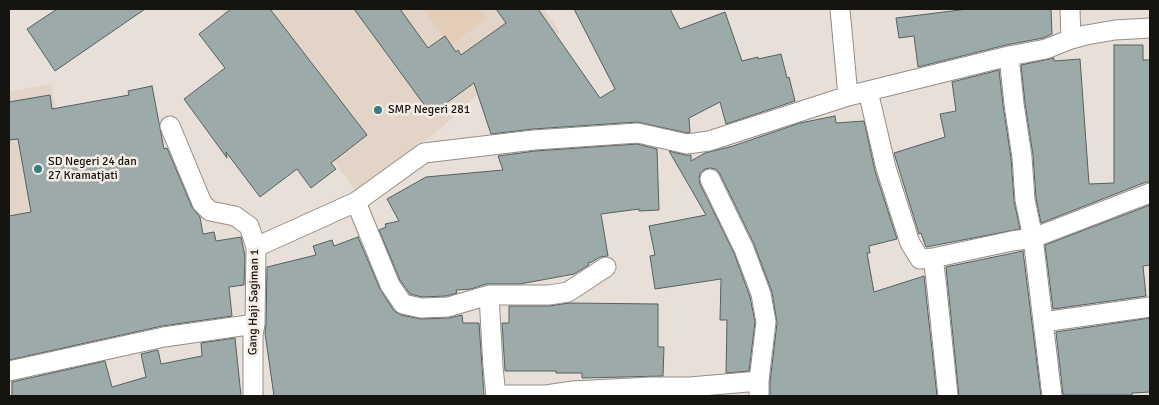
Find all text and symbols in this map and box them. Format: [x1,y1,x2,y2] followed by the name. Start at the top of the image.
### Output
[388,103,470,117] place label: SMP Negeri 281
[372,104,384,116] marker: SMP Negeri 281
[48,155,137,183] place label: SD Negeri 24 dan 27 Kramatjati
[32,163,44,175] marker: SD Negeri 24 dan 27 Kramatjati
[246,249,262,355] street label: Gang Haji Sagiman 1

